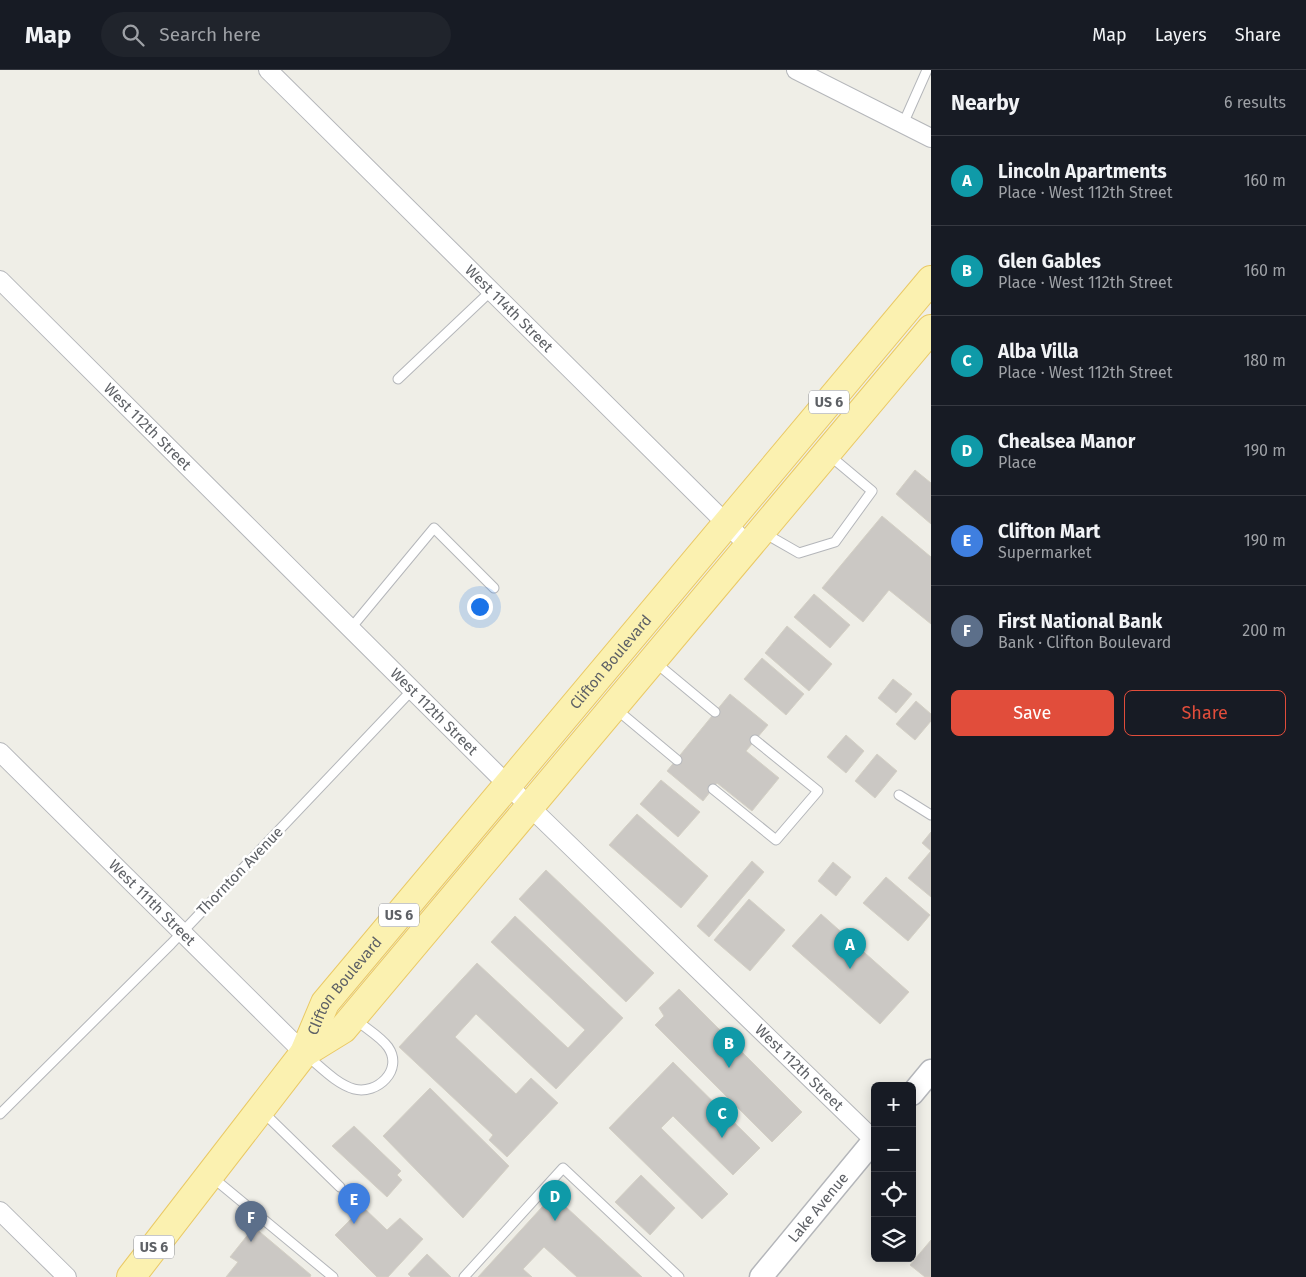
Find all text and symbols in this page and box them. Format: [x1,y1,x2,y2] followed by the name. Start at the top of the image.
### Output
[101,12,451,57] search box
[25,21,71,49] text: Map
[119,21,147,49] icon: search
[159,23,261,46] text: Search here
[1092,24,1127,46] text: Map
[1155,24,1207,46] text: Layers
[1235,24,1281,46] text: Share
[951,90,1019,116] text: Nearby
[1224,93,1286,112] text: 6 results
[998,160,1167,183] text: Lincoln Apartments
[962,171,972,190] text: A
[1244,171,1286,190] text: 160 m
[998,183,1172,202] text: Place · West 112th Street
[998,250,1101,273] text: Glen Gables
[461,261,557,356] street label: West 114th Street
[962,261,972,280] text: B
[1244,261,1286,280] text: 160 m
[998,273,1172,292] text: Place · West 112th Street
[998,340,1079,363] text: Alba Villa
[962,351,972,370] text: C
[1243,351,1286,370] text: 180 m
[998,363,1172,382] text: Place · West 112th Street
[100,379,195,474] street label: West 112th Street
[809,391,849,414] road number: US 6
[998,430,1135,453] text: Chealsea Manor
[962,441,972,460] text: D
[1244,441,1286,460] text: 190 m
[998,453,1037,472] text: Place
[998,520,1100,543] text: Clifton Mart
[963,531,971,550] text: E
[1244,531,1286,550] text: 190 m
[998,543,1092,562] text: Supermarket
[467,594,493,620] your location
[998,610,1162,633] text: First National Bank
[566,611,655,713] street label: Clifton Boulevard
[963,621,971,640] text: F
[1242,621,1286,640] text: 200 m
[998,633,1171,652] text: Bank · Clifton Boulevard
[386,664,482,759] street label: West 112th Street
[951,690,1114,736] button: Save
[1124,690,1286,736] button: Share
[193,823,287,919] street label: Thornton Avenue
[105,856,200,950] street label: West 111th Street
[379,904,419,926] road number: US 6
[834,928,866,969] pin: A
[304,933,385,1038] street label: Clifton Boulevard
[751,1021,848,1115] street label: West 112th Street
[713,1027,745,1068] pin: B
[871,1082,916,1262] map controls
[871,1082,916,1127] button: +
[706,1097,738,1138] pin: C
[871,1127,916,1172] button: −
[784,1169,852,1246] street label: Lake Avenue
[871,1172,916,1217] button: locate
[539,1180,571,1221] pin: D
[338,1183,370,1224] pin: E
[235,1201,267,1242] pin: F
[871,1217,916,1262] button: layers
[134,1236,174,1258] road number: US 6

